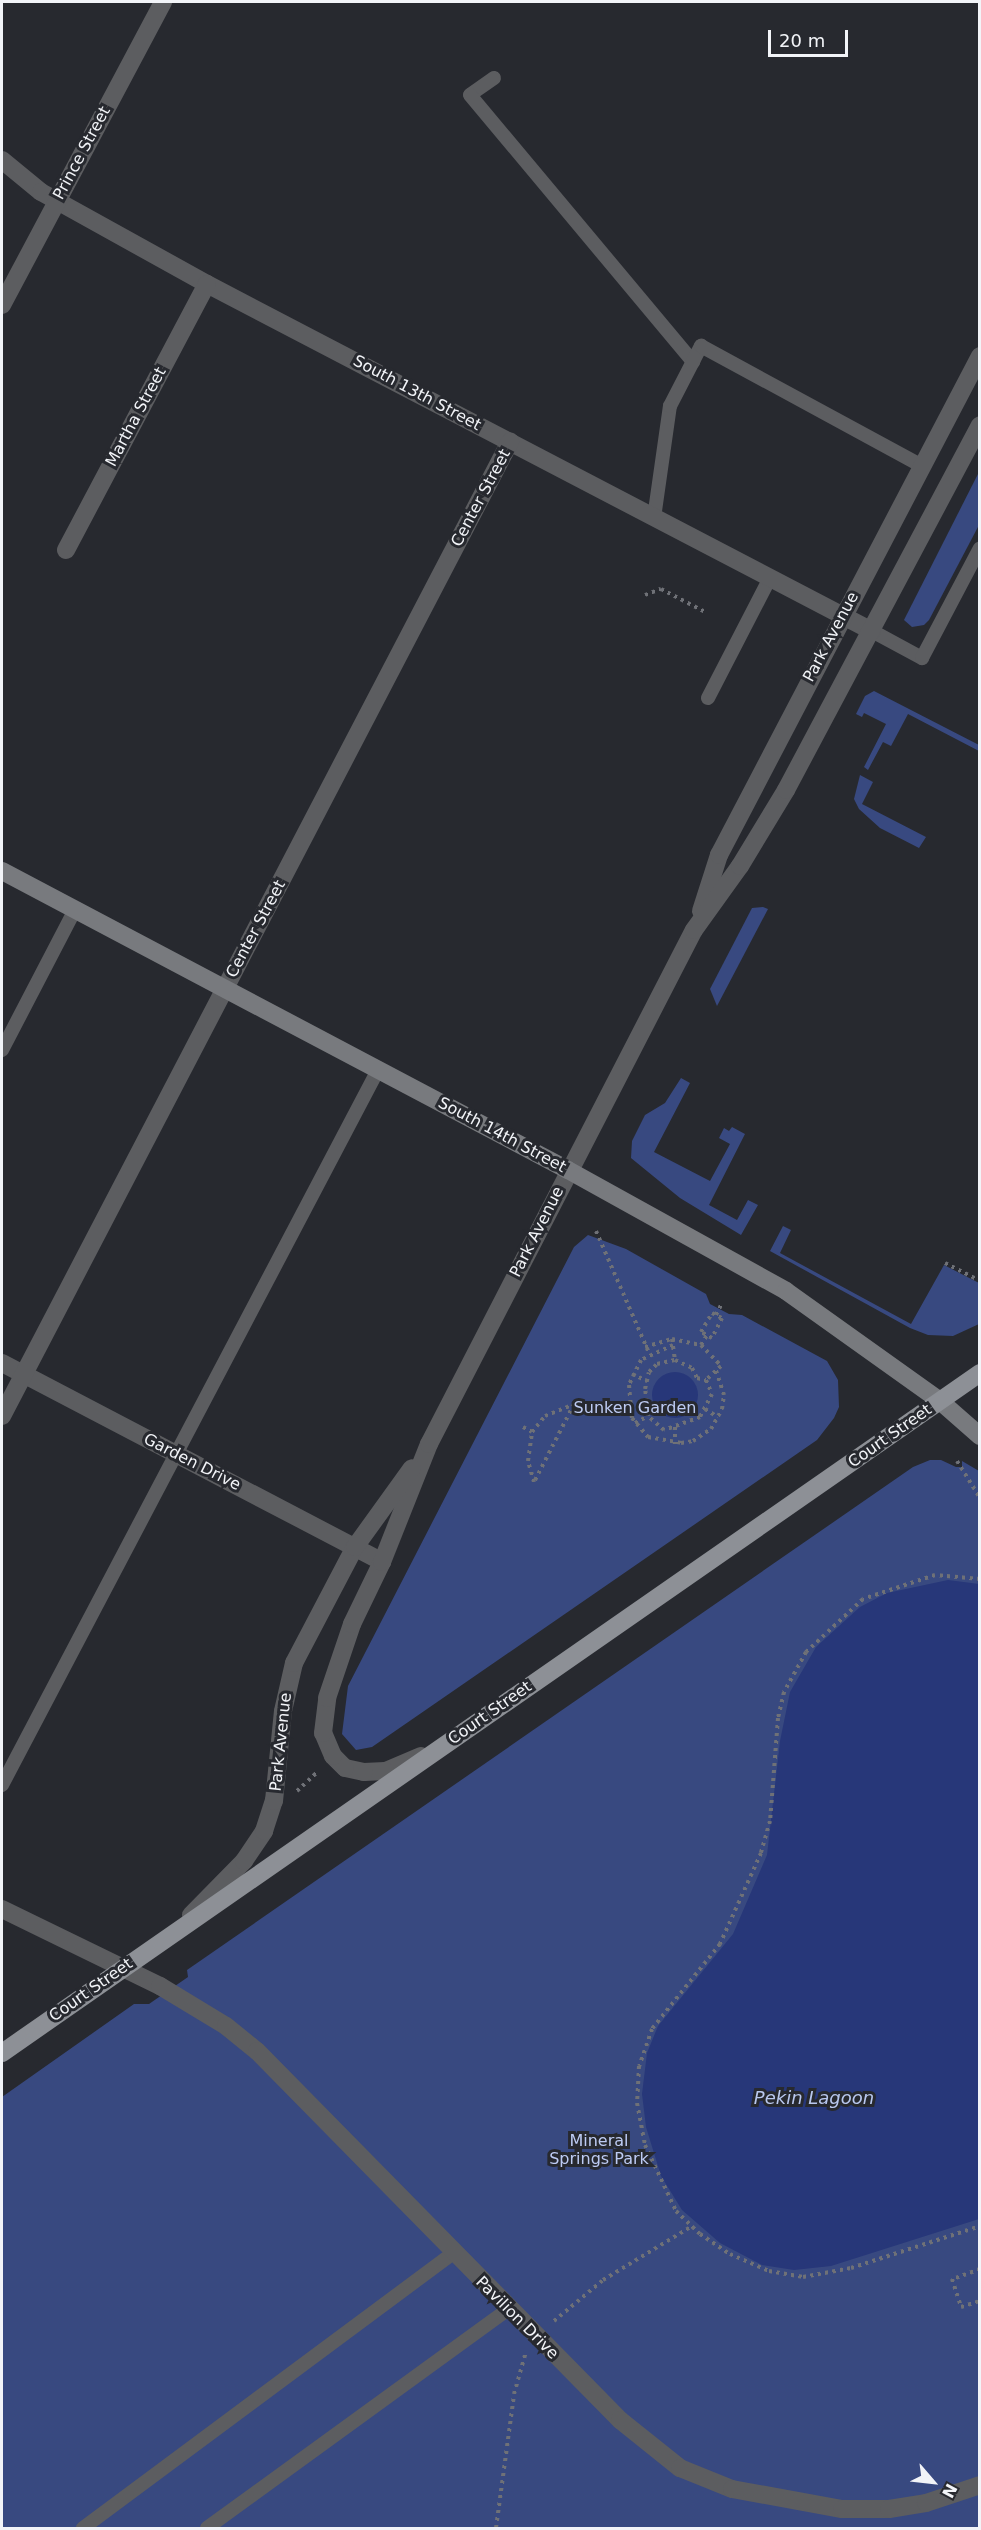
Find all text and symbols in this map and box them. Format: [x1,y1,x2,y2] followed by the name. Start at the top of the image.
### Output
[771,18,850,56] scale bar
[779,30,825,51] text: 20 m
[49,103,115,203] street label: Prince Street
[350,351,484,435] street label: South 13th Street
[102,364,170,470] street label: Martha Street
[447,446,515,550] street label: Center Street
[799,589,863,685] street label: Park Avenue
[222,877,290,981] street label: Center Street
[435,1093,569,1177] street label: South 14th Street
[506,1183,568,1281] street label: Park Avenue
[574,1398,696,1418] park label: Sunken Garden
[844,1400,936,1472] street label: Court Street
[140,1429,244,1495] street label: Garden Drive
[444,1677,536,1749] street label: Court Street
[266,1692,296,1792] street label: Park Avenue
[45,1954,137,2026] street label: Court Street
[754,2087,874,2109] water label: Pekin Lagoon
[549,2131,649,2169] park label: Mineral Springs Park
[472,2273,562,2363] street label: Pavilion Drive
[903,2452,963,2512] north arrow
[938,2480,961,2501] text: N

